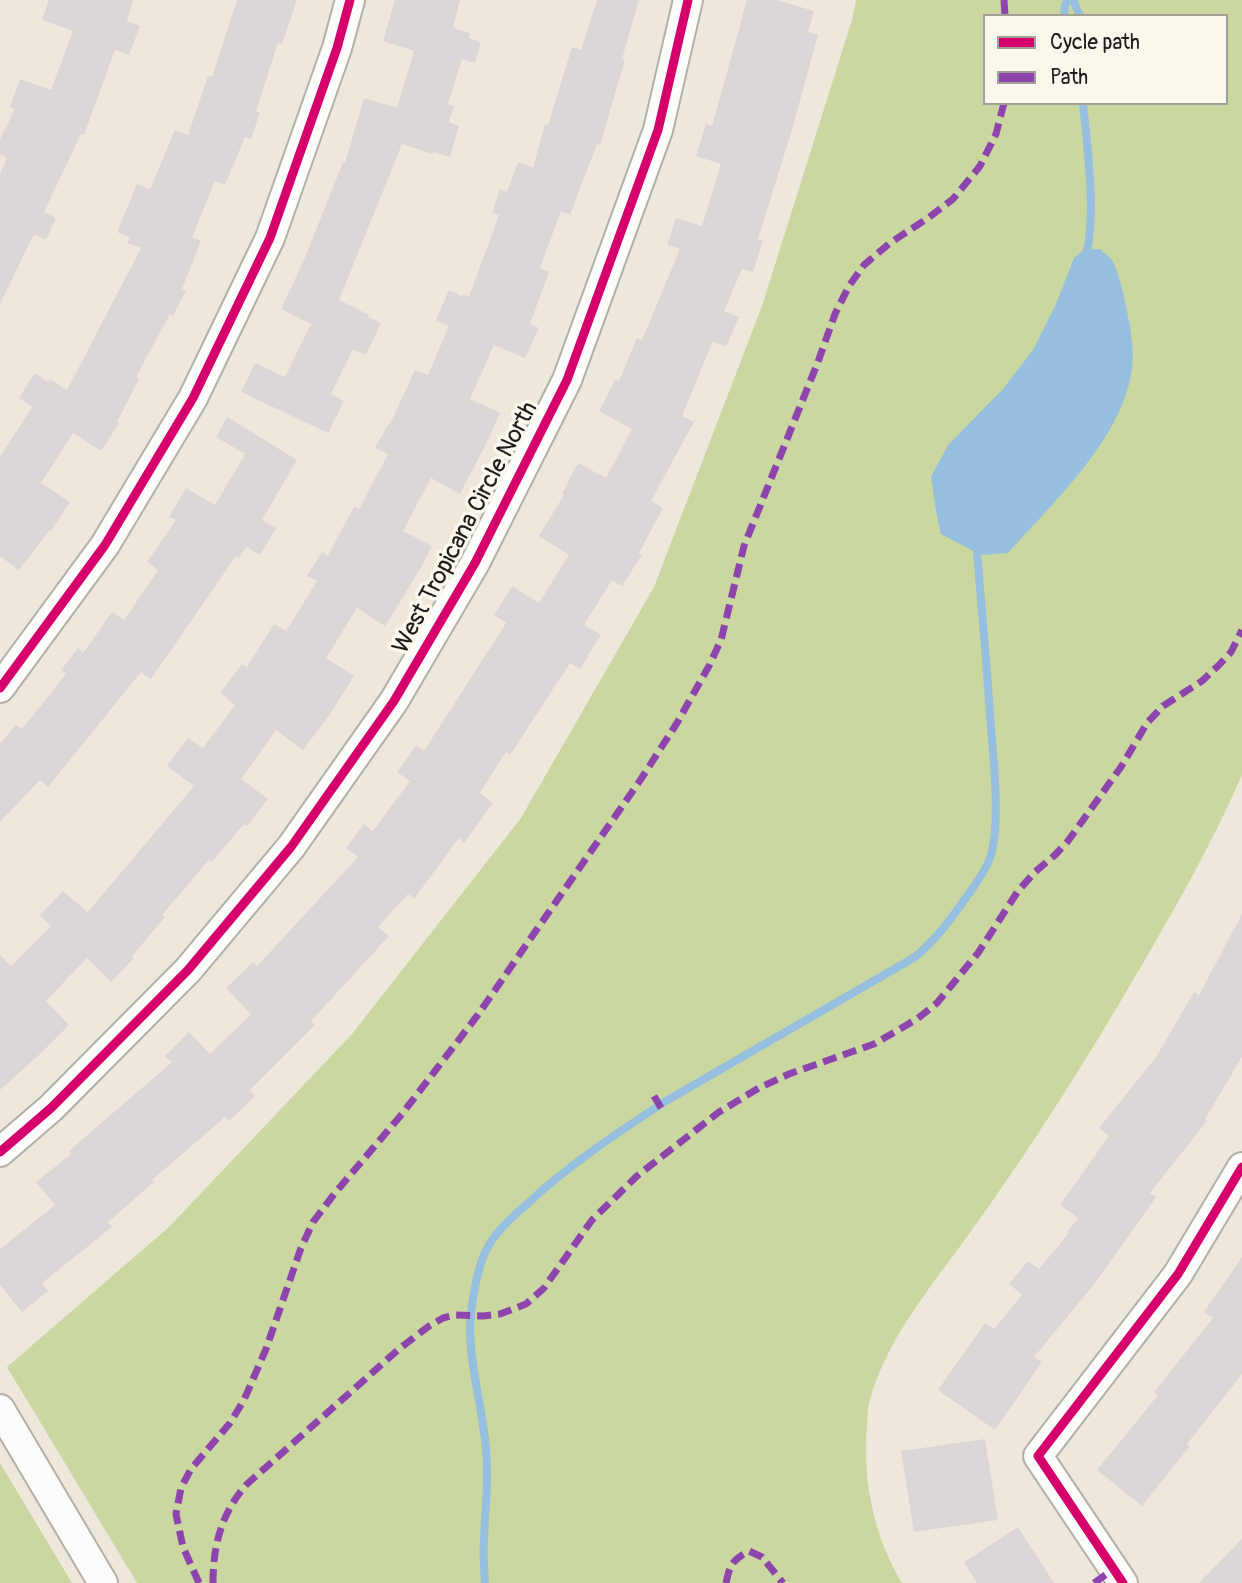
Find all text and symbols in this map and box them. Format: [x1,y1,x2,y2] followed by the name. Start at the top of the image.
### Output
[983,14,1228,105] legend
[1050,29,1140,56] text: Cycle path
[1050,64,1088,91] text: Path
[387,397,545,659] street label: West Tropicana Circle North

